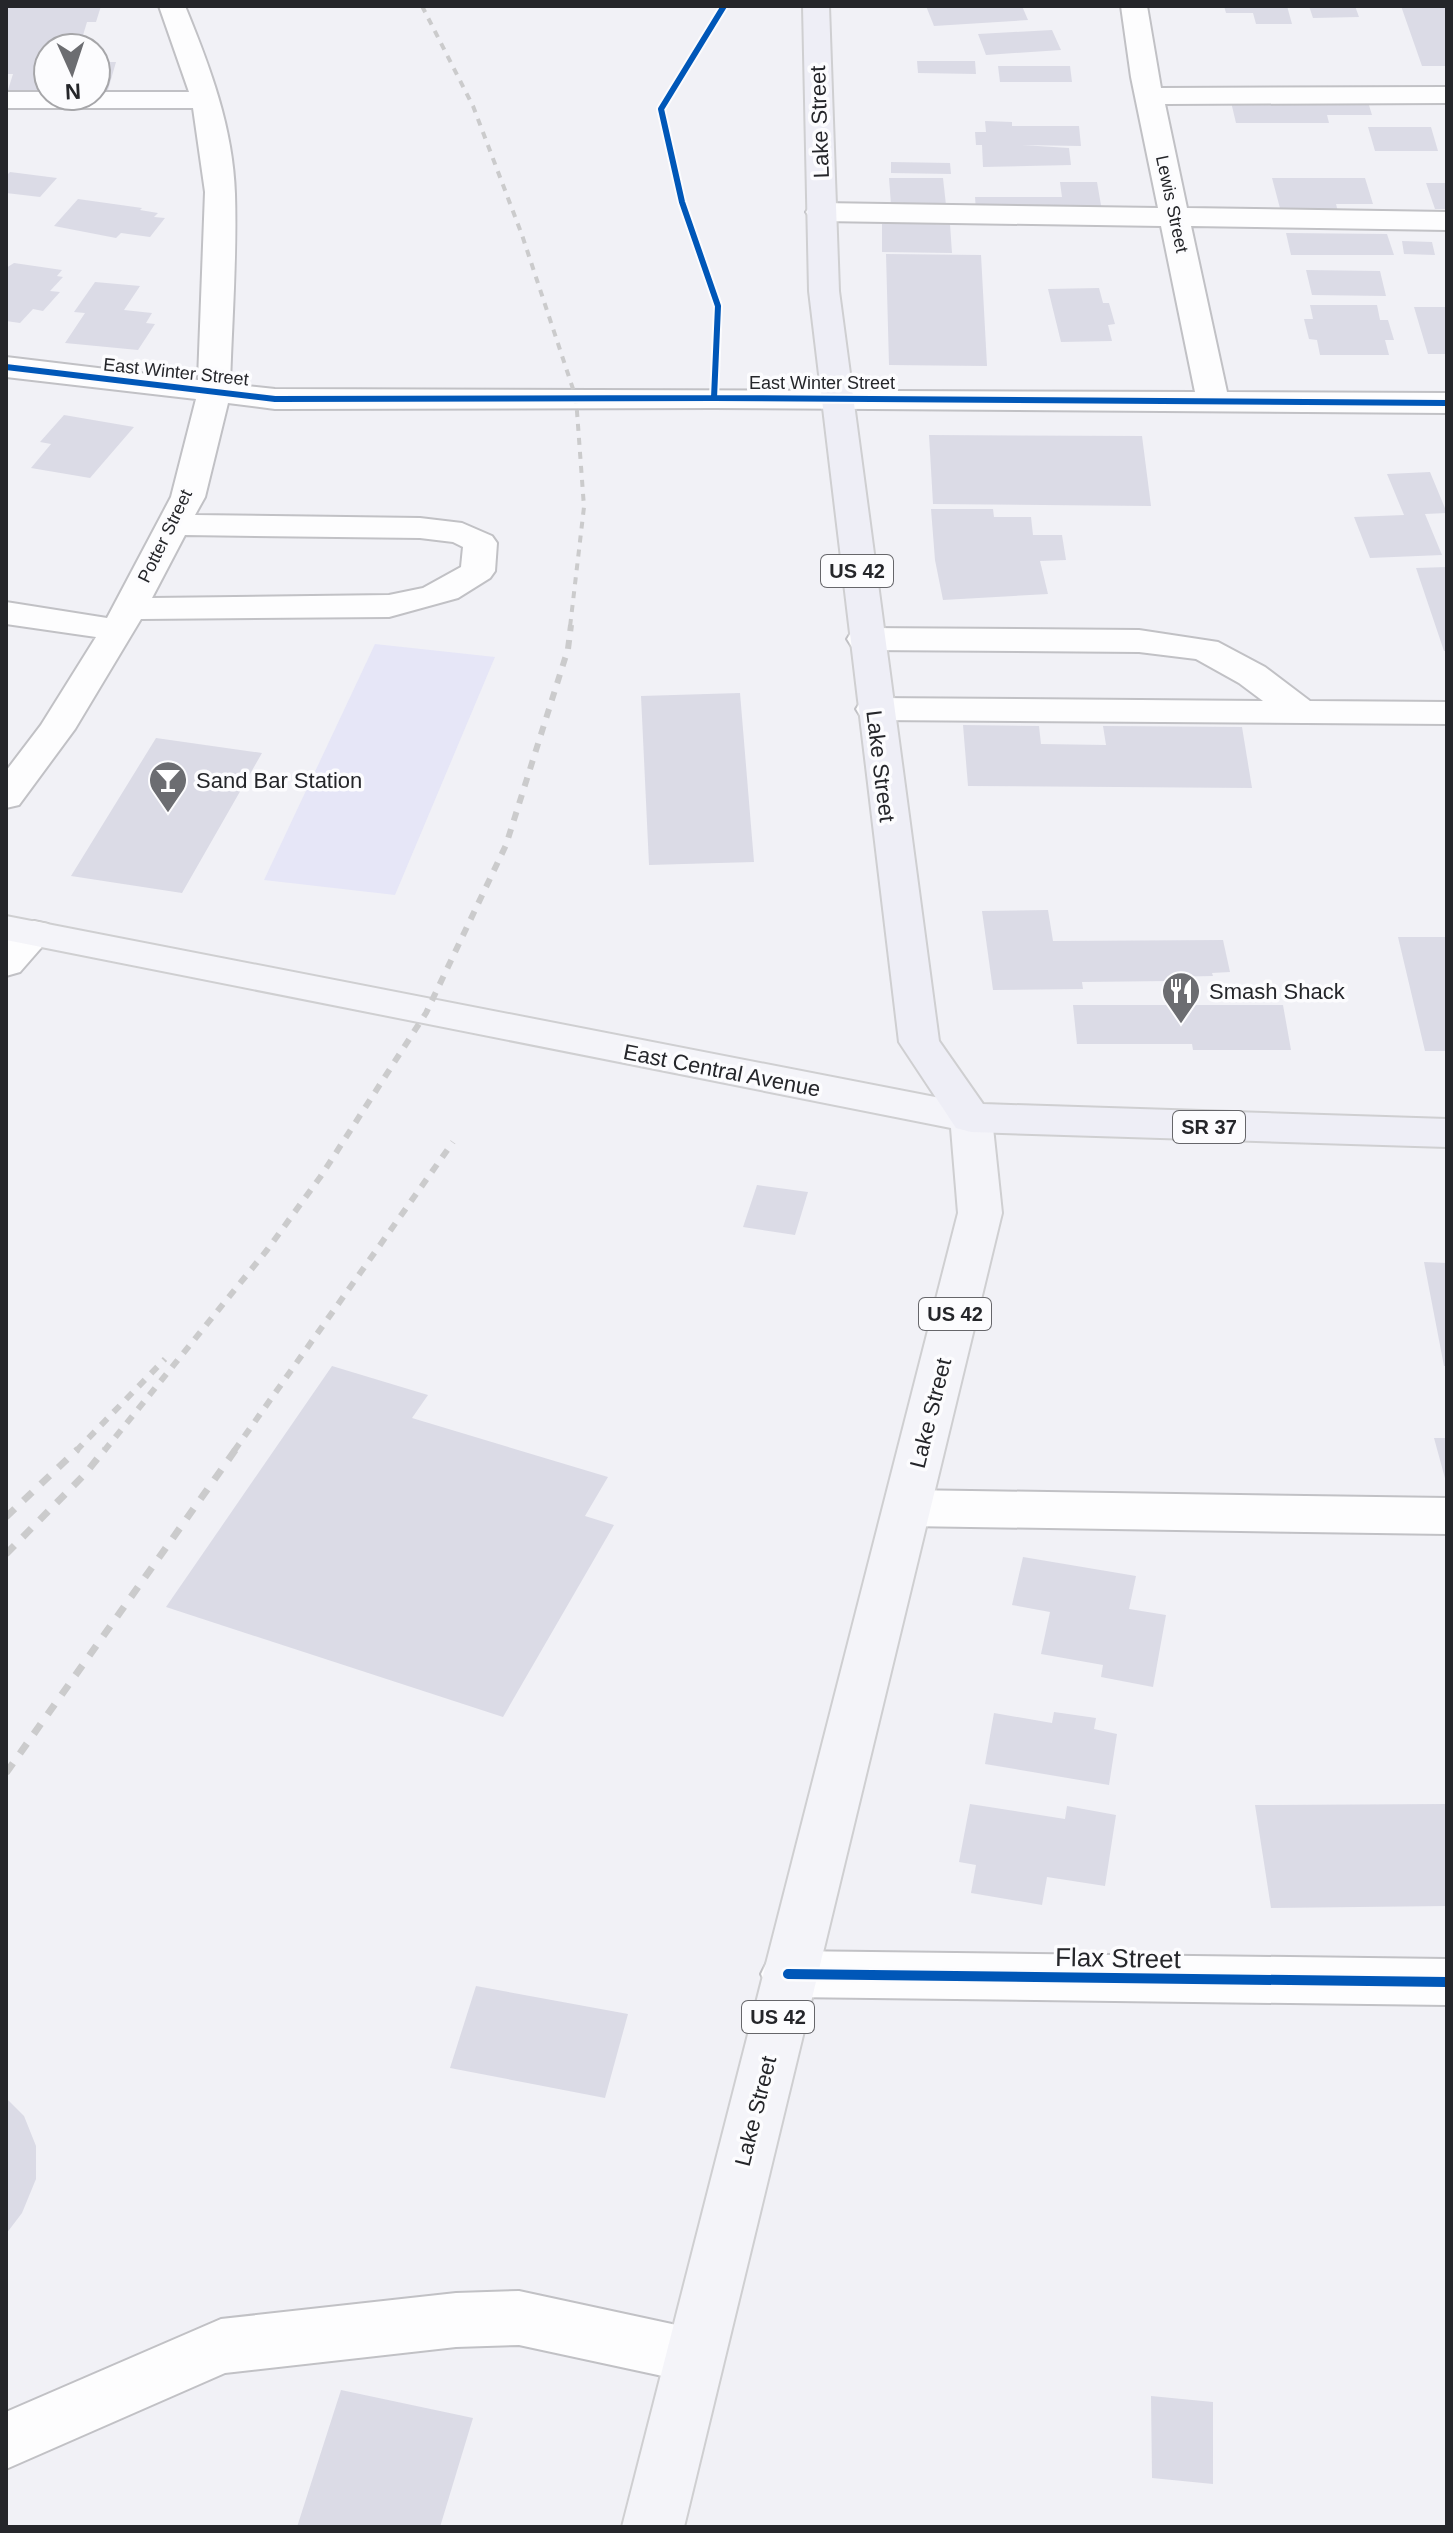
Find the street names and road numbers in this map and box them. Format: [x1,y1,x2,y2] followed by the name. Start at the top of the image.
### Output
[805,65,834,179] street label: Lake Street
[1152,153,1192,255] street label: Lewis Street
[102,354,250,390] street label: East Winter Street
[749,373,895,393] street label: East Winter Street
[134,486,196,586] street label: Potter Street
[821,555,893,587] road number: US 42
[861,709,900,823] street label: Lake Street
[621,1039,823,1102] street label: East Central Avenue
[1173,1111,1245,1143] road number: SR 37
[919,1298,991,1330] road number: US 42
[905,1356,956,1471] street label: Lake Street
[1055,1942,1182,1974] street label: Flax Street
[742,2001,814,2033] road number: US 42
[730,2054,781,2169] street label: Lake Street

